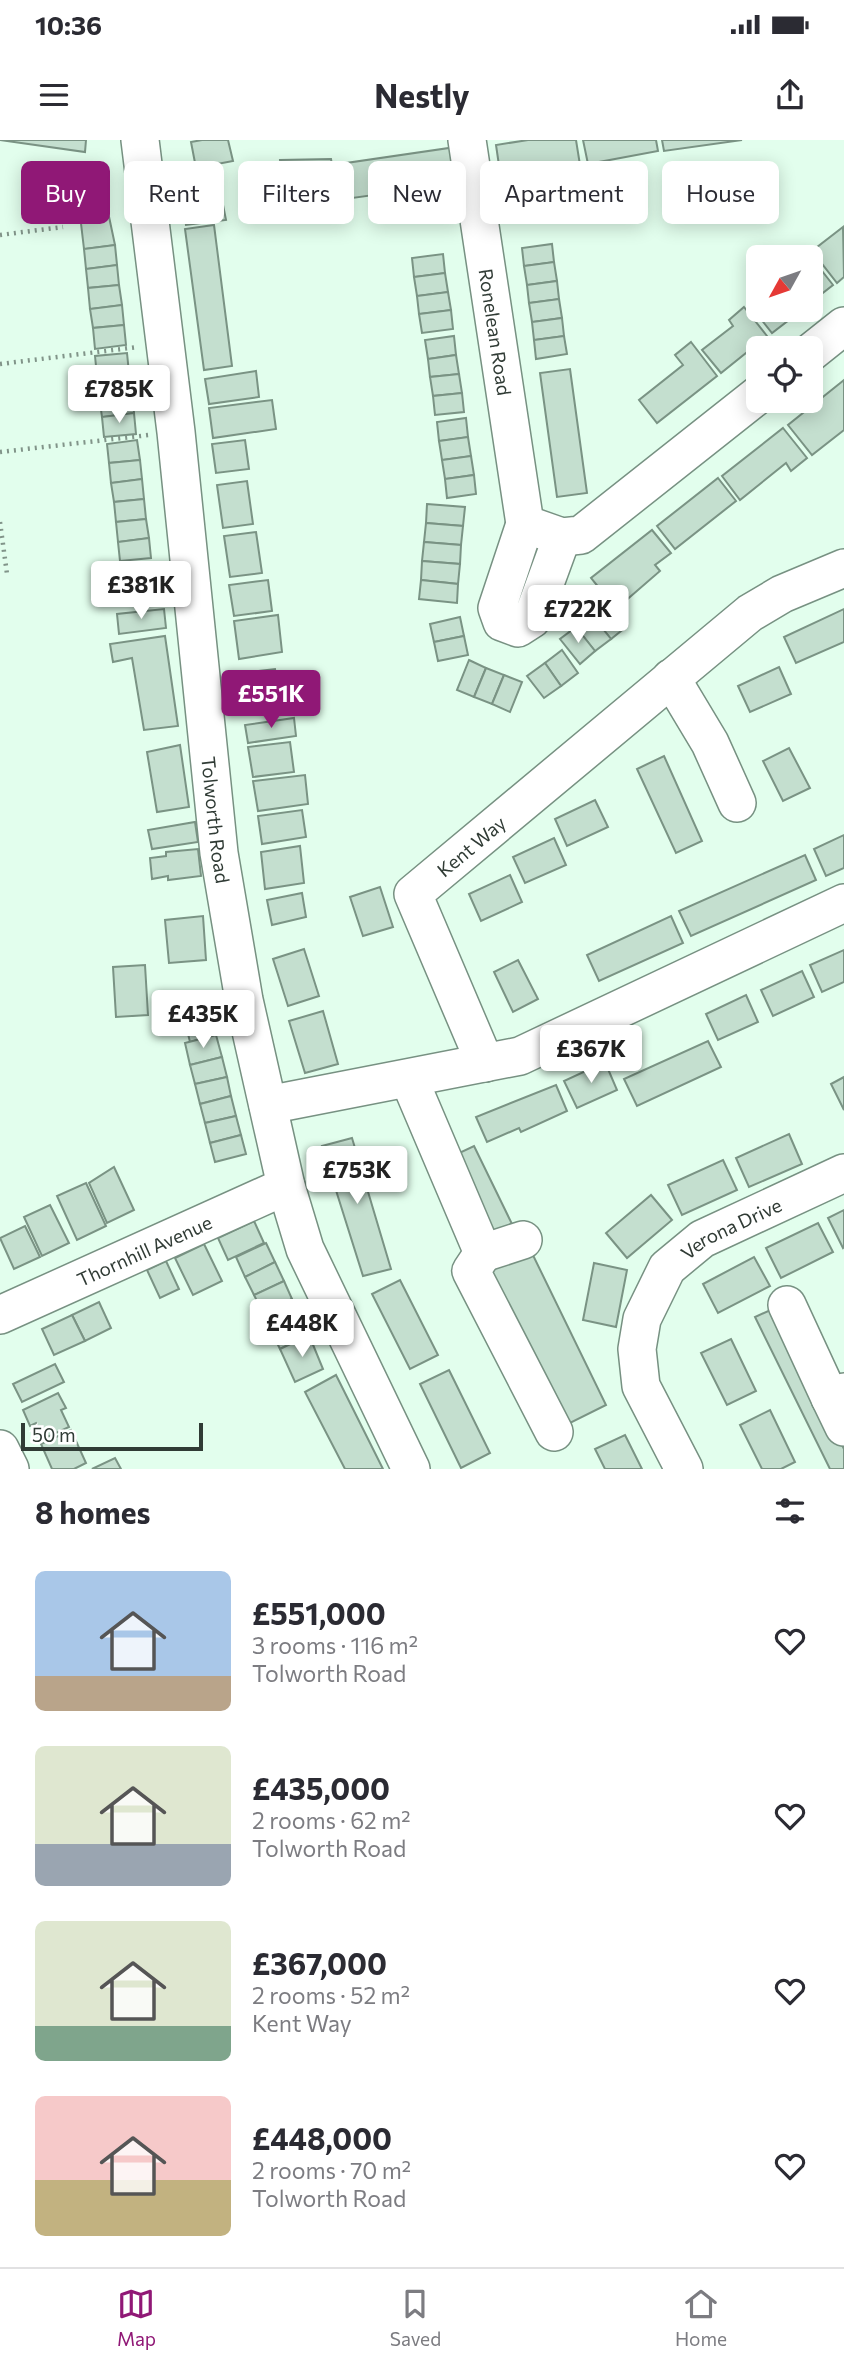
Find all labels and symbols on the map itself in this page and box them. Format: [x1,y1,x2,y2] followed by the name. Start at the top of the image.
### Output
[746,245,822,322] north arrow
[475,267,517,397] street label: Ronelean Road
[70,366,168,425] pin: £785K
[92,561,190,621] pin: £381K
[529,586,627,645] pin: £722K
[222,670,320,730] pin: £551K
[198,755,235,885] street label: Tolworth Road
[432,810,510,881] street label: Kent Way
[154,990,252,1050] pin: £435K
[542,1026,640,1085] pin: £367K
[308,1146,406,1206] pin: £753K
[676,1192,785,1264] street label: Verona Drive
[73,1210,215,1290] street label: Thornhill Avenue
[253,1300,351,1359] pin: £448K
[21,1420,203,1452] scale bar

